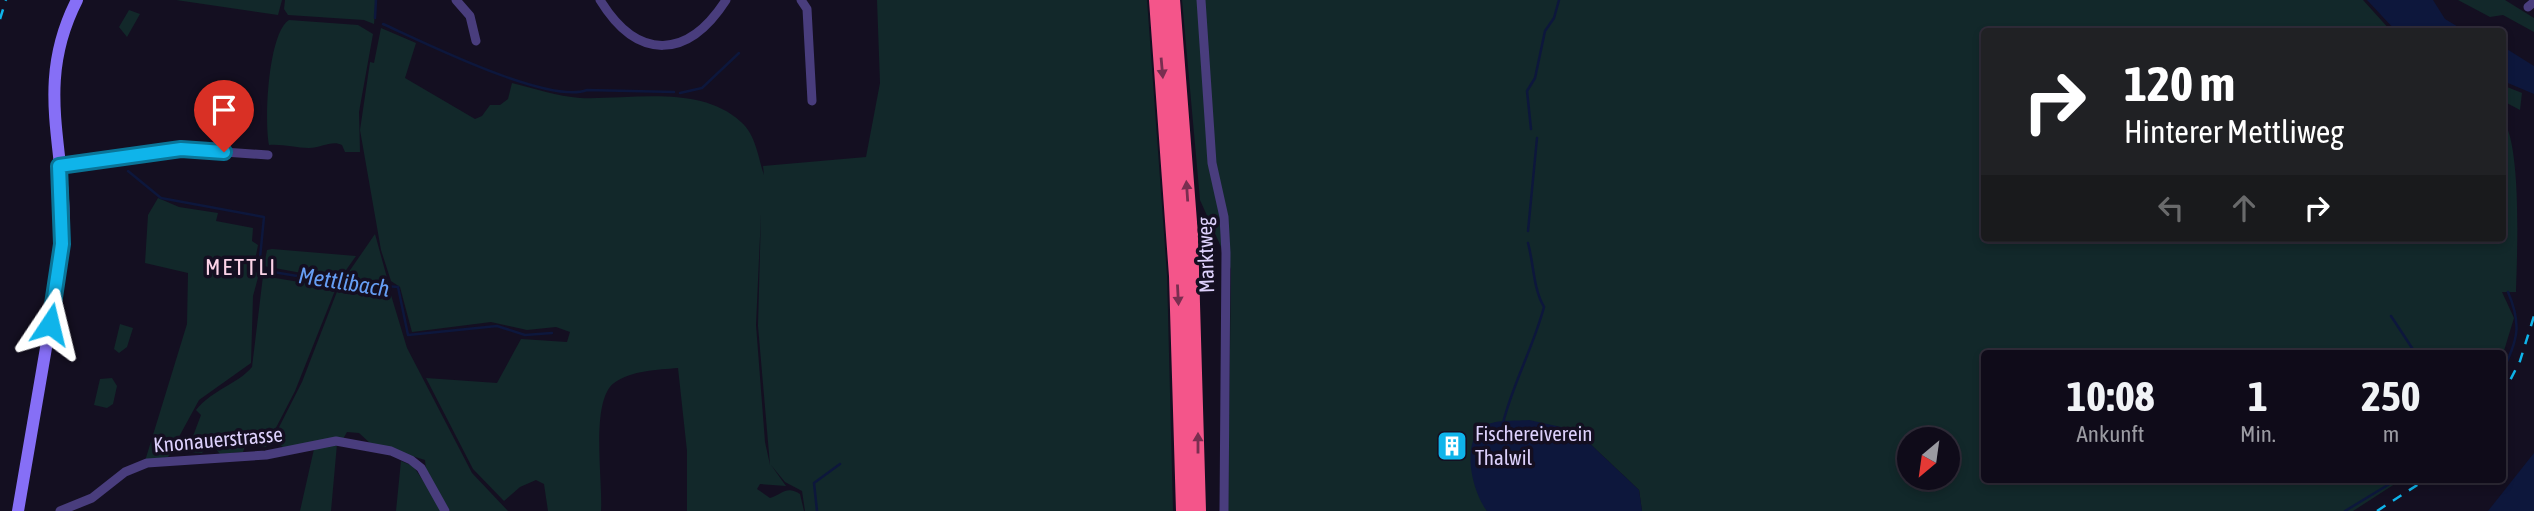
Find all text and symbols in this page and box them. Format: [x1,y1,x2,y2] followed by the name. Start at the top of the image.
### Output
[2124,55,2235,111] text: 120 m
[2009,56,2100,147] icon: right
[1157,57,1168,79] one-way arrow
[194,80,254,152] pin
[205,91,243,129] icon: arrive
[2124,113,2344,150] text: Hinterer Mettliweg
[1181,180,1192,202] one-way arrow
[2152,189,2190,227] icon: left
[2225,189,2263,227] icon: ahead
[2298,189,2336,227] icon: right
[1192,217,1218,294] street label: Marktweg
[205,254,277,280] district label: METTLI
[297,262,391,302] water label: Mettlibach
[1172,284,1183,306] one-way arrow
[13,287,87,361] position arrow
[2066,372,2155,420] text: 10:08
[2248,372,2268,420] text: 1
[2361,372,2421,420] text: 250
[152,421,283,457] street label: Knonauerstrasse
[1475,421,1592,469] place label: Fischereiverein Thalwil
[2077,421,2144,447] text: Ankunft
[2240,421,2276,447] text: Min.
[2383,421,2399,447] text: m
[1897,427,1960,490] north arrow
[1897,427,1960,490] map controls
[1435,429,1469,463] building icon: Fischereiverein Thalwil
[1192,432,1204,454] one-way arrow

